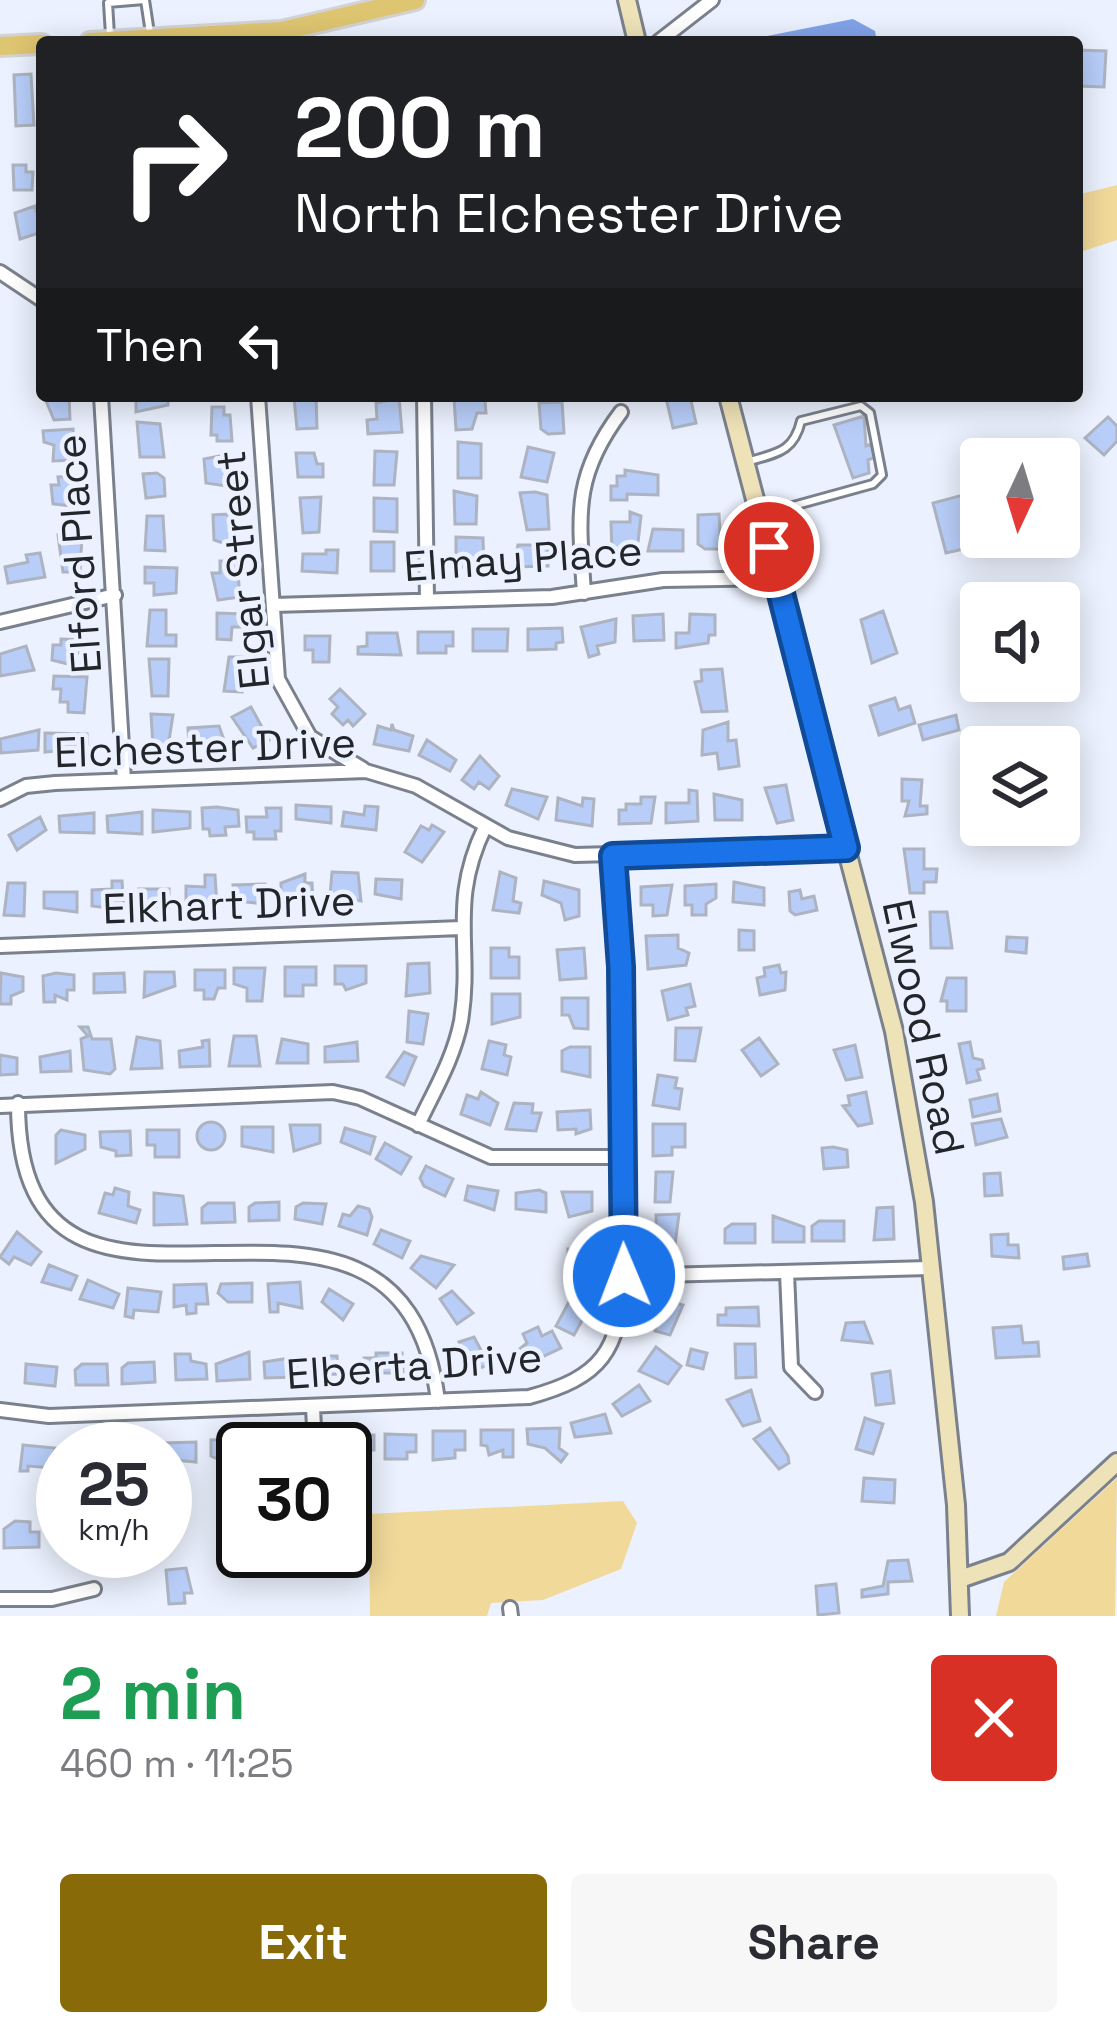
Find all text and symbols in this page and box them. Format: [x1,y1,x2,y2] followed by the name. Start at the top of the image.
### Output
[294,74,546,182] text: 200 m
[96,84,252,240] icon: right
[294,179,844,248] text: North Elchester Drive
[228,312,294,378] icon: left
[96,317,204,374] text: Then
[44,433,113,675] street label: Elford Place
[960,438,1080,558] north arrow
[960,438,1080,846] map controls
[204,448,281,692] street label: Elgar Street
[718,496,820,598] pin
[736,514,802,580] icon: arrive
[402,524,644,593] street label: Elmay Place
[960,582,1080,702] button: sound
[53,716,357,779] street label: Elchester Drive
[960,726,1080,846] button: layers
[102,874,356,935] street label: Elkhart Drive
[871,894,976,1160] street label: Elwood Road
[561,1213,687,1339] position arrow
[284,1330,544,1401] street label: Elberta Drive
[216,1422,372,1578] speed limit sign: 30
[78,1446,150,1523] text: 25
[78,1510,150,1549] text: km/h
[60,1648,246,1740] text: 2 min
[931,1655,1057,1781] button: close
[60,1739,294,1788] text: 460 m · 11:25
[60,1874,547,2012] button: Exit
[571,1874,1057,2012] button: Share

